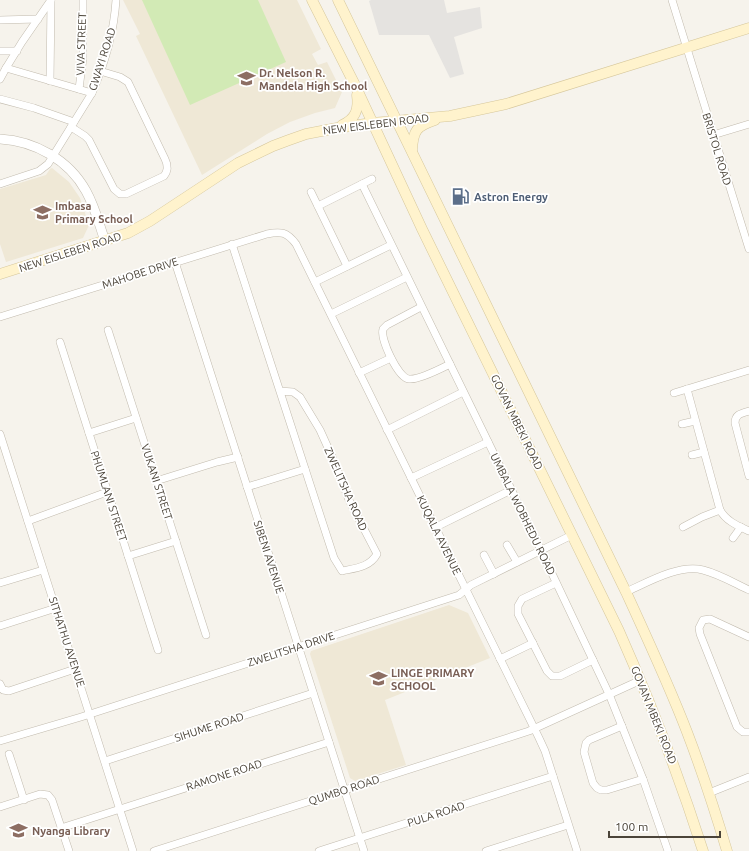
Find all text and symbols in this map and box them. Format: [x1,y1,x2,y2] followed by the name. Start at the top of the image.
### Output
[74,12,88,76] street label: VIVA STREET
[86,26,118,92] street label: GWAYI ROAD
[259,67,368,92] place label: Dr. Nelson R. Mandela High School
[236,69,256,89] school or university icon: Dr. Nelson R. Mandela High School
[700,111,734,187] street label: BRISTOL ROAD
[322,112,430,136] street label: NEW EISLEBEN ROAD
[451,187,471,207] fuel station icon: Astron Energy
[474,191,548,203] place label: Astron Energy
[55,200,134,225] place label: Imbasa Primary School
[32,202,52,222] school or university icon: Imbasa Primary School
[17,230,123,274] street label: NEW EISLEBEN ROAD
[100,255,180,291] street label: MAHOBE DRIVE
[489,372,545,472] street label: GOVAN MBEKI ROAD
[139,443,175,521] street label: VUKANI STREET
[322,445,370,533] street label: ZWELITSHA ROAD
[89,449,129,543] street label: PHUMLANI STREET
[488,451,558,577] street label: UMBALA WOBHEDU ROAD
[415,493,463,577] street label: KUQALA AVENUE
[252,519,286,595] street label: SIBENI AVENUE
[47,595,87,689] street label: SITHATHU AVENUE
[246,629,336,669] street label: ZWELITSHA DRIVE
[629,664,679,766] street label: GOVAN MBEKI ROAD
[391,667,474,692] place label: LINGE PRIMARY SCHOOL
[368,669,388,689] school or university icon: LINGE PRIMARY SCHOOL
[173,710,245,744] street label: SIHUME ROAD
[185,757,264,793] street label: RAMONE ROAD
[307,773,381,807] street label: QUMBO ROAD
[406,799,467,829] street label: PULA ROAD
[609,813,720,839] scale bar
[615,820,648,833] text: 100 m
[9,821,29,841] school or university icon: Nyanga Library
[32,825,110,837] place label: Nyanga Library

